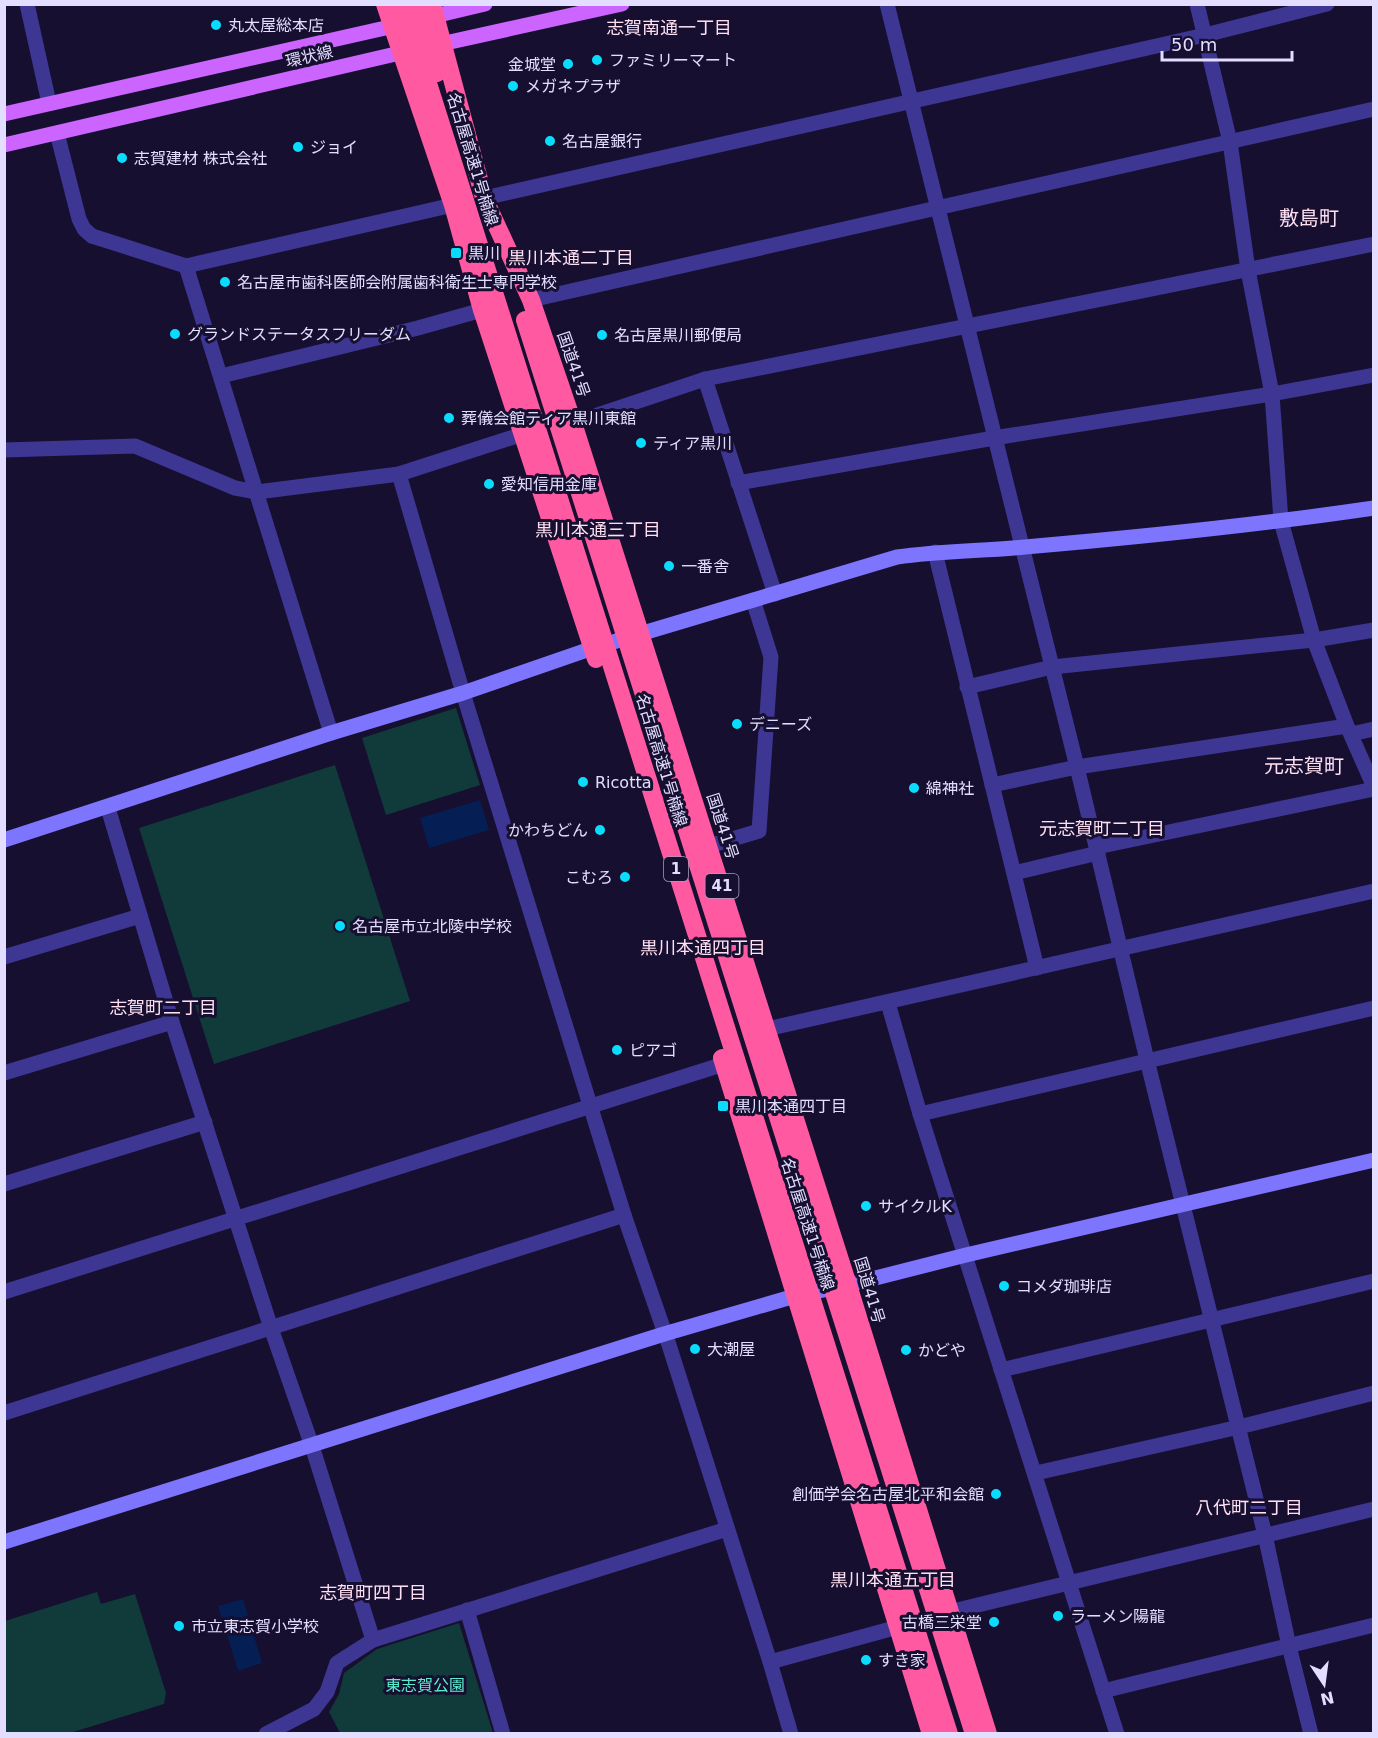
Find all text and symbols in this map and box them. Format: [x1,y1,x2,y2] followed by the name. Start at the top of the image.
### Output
[228,16,324,35] place label: 丸太屋総本店
[606,17,732,38] district label: 志賀南通一丁目
[209,18,223,32] marker: 丸太屋総本店
[1162,24,1292,62] scale bar
[1171,34,1217,55] text: 50 m
[284,42,335,71] street label: 環状線
[609,51,737,70] place label: ファミリーマート
[590,53,604,67] marker: ファミリーマート
[508,55,556,74] place label: 金城堂
[561,57,575,71] marker: 金城堂
[525,77,621,96] place label: メガネプラザ
[506,79,520,93] marker: メガネプラザ
[443,90,502,228] street label: 名古屋高速1号楠線
[562,132,642,151] place label: 名古屋銀行
[543,134,557,148] marker: 名古屋銀行
[310,138,358,157] place label: ジョイ
[291,140,305,154] marker: ジョイ
[134,149,267,168] place label: 志賀建材 株式会社
[115,151,129,165] marker: 志賀建材 株式会社
[1279,206,1339,230] district label: 敷島町
[468,244,500,263] place label: 黒川
[449,246,463,260] marker: 黒川
[508,247,634,268] district label: 黒川本通二丁目
[237,273,557,292] place label: 名古屋市歯科医師会附属歯科衛生士専門学校
[218,275,232,289] marker: 名古屋市歯科医師会附属歯科衛生士専門学校
[187,325,411,344] place label: グランドステータスフリーダム
[614,326,742,345] place label: 名古屋黒川郵便局
[168,327,182,341] marker: グランドステータスフリーダム
[595,328,609,342] marker: 名古屋黒川郵便局
[553,329,594,400] street label: 国道41号
[461,409,636,428] place label: 葬儀会館ティア黒川東館
[442,411,456,425] marker: 葬儀会館ティア黒川東館
[653,434,732,453] place label: ティア黒川
[634,436,648,450] marker: ティア黒川
[501,475,597,494] place label: 愛知信用金庫
[482,477,496,491] marker: 愛知信用金庫
[535,519,661,540] district label: 黒川本通三丁目
[681,557,729,576] place label: 一番舎
[662,559,676,573] marker: 一番舎
[632,691,691,829] street label: 名古屋高速1号楠線
[749,715,812,734] place label: デニーズ
[730,717,744,731] marker: デニーズ
[1264,754,1344,778] district label: 元志賀町
[595,773,652,792] place label: Ricotta
[576,775,590,789] marker: Ricotta
[926,779,974,798] place label: 綿神社
[907,781,921,795] marker: 綿神社
[703,791,742,862] street label: 国道41号
[1039,818,1165,839] district label: 元志賀町二丁目
[508,821,588,840] place label: かわちどん
[593,823,607,837] marker: かわちどん
[664,857,688,881] road number: 1
[565,868,613,887] place label: こむろ
[618,870,632,884] marker: こむろ
[706,874,738,898] road number: 41
[352,917,512,936] place label: 名古屋市立北陵中学校
[333,919,347,933] marker: 名古屋市立北陵中学校
[640,937,766,958] district label: 黒川本通四丁目
[109,997,217,1018] district label: 志賀町二丁目
[629,1041,677,1060] place label: ピアゴ
[610,1043,624,1057] marker: ピアゴ
[735,1097,847,1116] place label: 黒川本通四丁目
[716,1099,730,1113] marker: 黒川本通四丁目
[777,1156,838,1293] street label: 名古屋高速1号楠線
[878,1197,952,1216] place label: サイクルK
[859,1199,873,1213] marker: サイクルK
[850,1255,889,1326] street label: 国道41号
[1016,1277,1112,1296] place label: コメダ珈琲店
[997,1279,1011,1293] marker: コメダ珈琲店
[707,1340,755,1359] place label: 大潮屋
[918,1341,966,1360] place label: かどや
[688,1342,702,1356] marker: 大潮屋
[899,1343,913,1357] marker: かどや
[792,1485,984,1504] place label: 創価学会名古屋北平和会館
[989,1487,1003,1501] marker: 創価学会名古屋北平和会館
[1195,1497,1303,1518] district label: 八代町二丁目
[830,1569,956,1590] district label: 黒川本通五丁目
[319,1582,427,1603] district label: 志賀町四丁目
[1070,1607,1165,1626] place label: ラーメン陽龍
[1051,1609,1065,1623] marker: ラーメン陽龍
[902,1613,982,1632] place label: 古橋三栄堂
[987,1615,1001,1629] marker: 古橋三栄堂
[191,1617,319,1636] place label: 市立東志賀小学校
[172,1619,186,1633] marker: 市立東志賀小学校
[878,1651,926,1670] place label: すき家
[859,1653,873,1667] marker: すき家
[1294,1654,1354,1714] north arrow
[385,1676,465,1695] park label: 東志賀公園
[1319,1687,1336,1709] text: N

